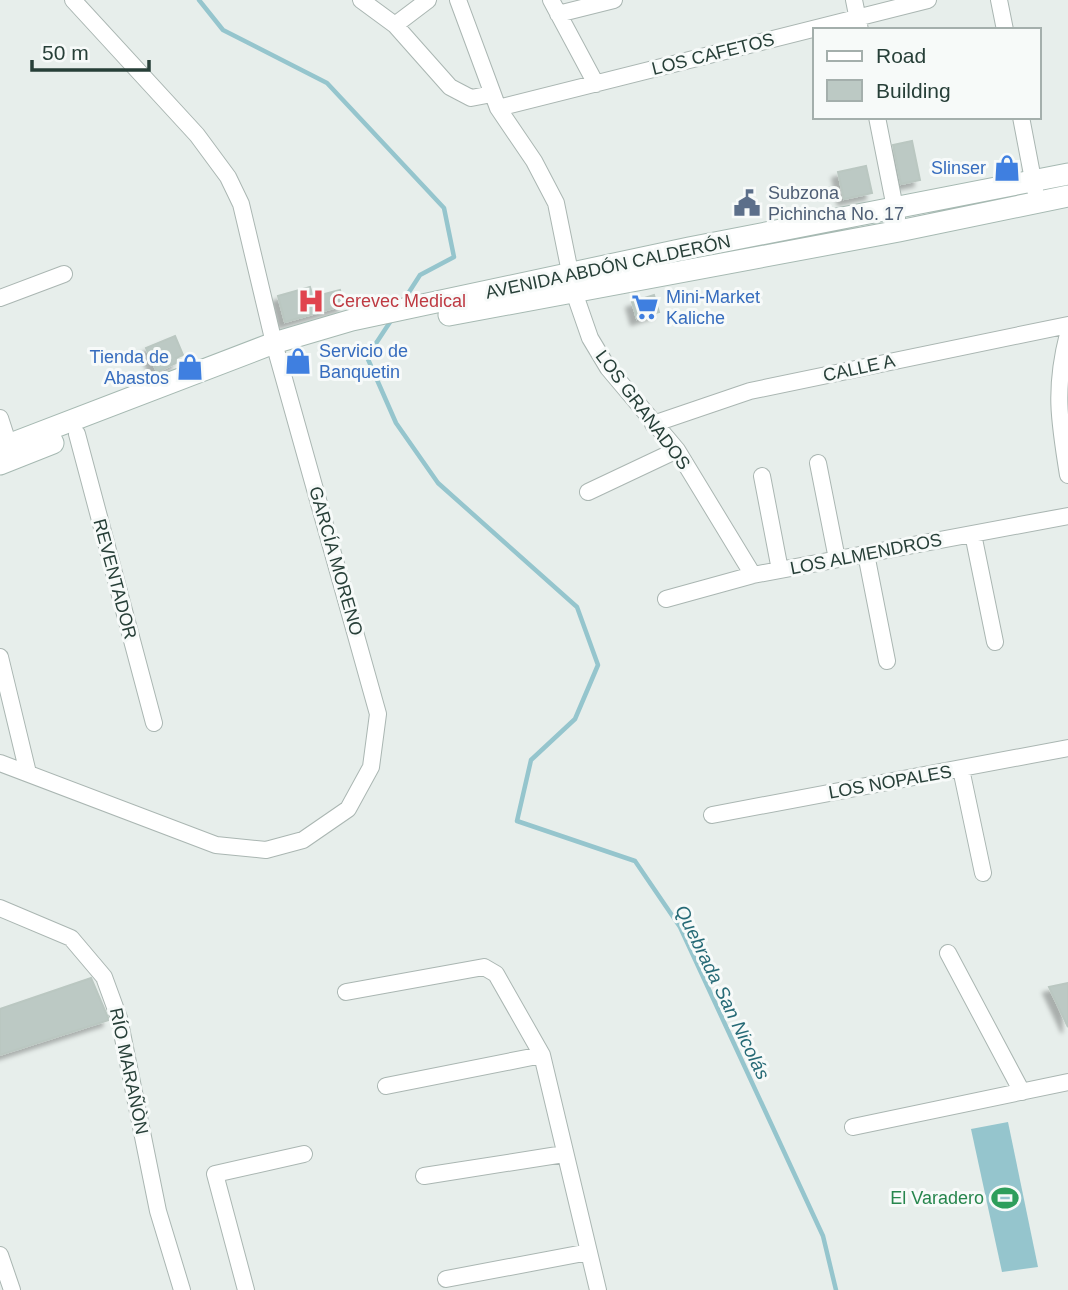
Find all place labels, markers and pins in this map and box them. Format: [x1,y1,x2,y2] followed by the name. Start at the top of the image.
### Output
[992,153,1022,183] shop icon: Slinser
[931,158,986,178] place label: Slinser
[768,183,904,224] place label: Subzona Pichincha No. 17
[732,188,762,218] public building icon: Subzona Pichincha No. 17
[296,286,326,316] hospital icon: Cerevec Medical
[666,287,760,328] place label: Mini-Market Kaliche
[332,291,466,311] place label: Cerevec Medical
[630,292,660,322] supermarket icon: Mini-Market Kaliche
[319,341,408,382] place label: Servicio de Banquetin
[283,346,313,376] shop icon: Servicio de Banquetin
[90,347,169,388] place label: Tienda de Abastos
[175,352,205,382] shop icon: Tienda de Abastos
[990,1183,1020,1213] sports icon: El Varadero
[890,1188,984,1208] place label: El Varadero

